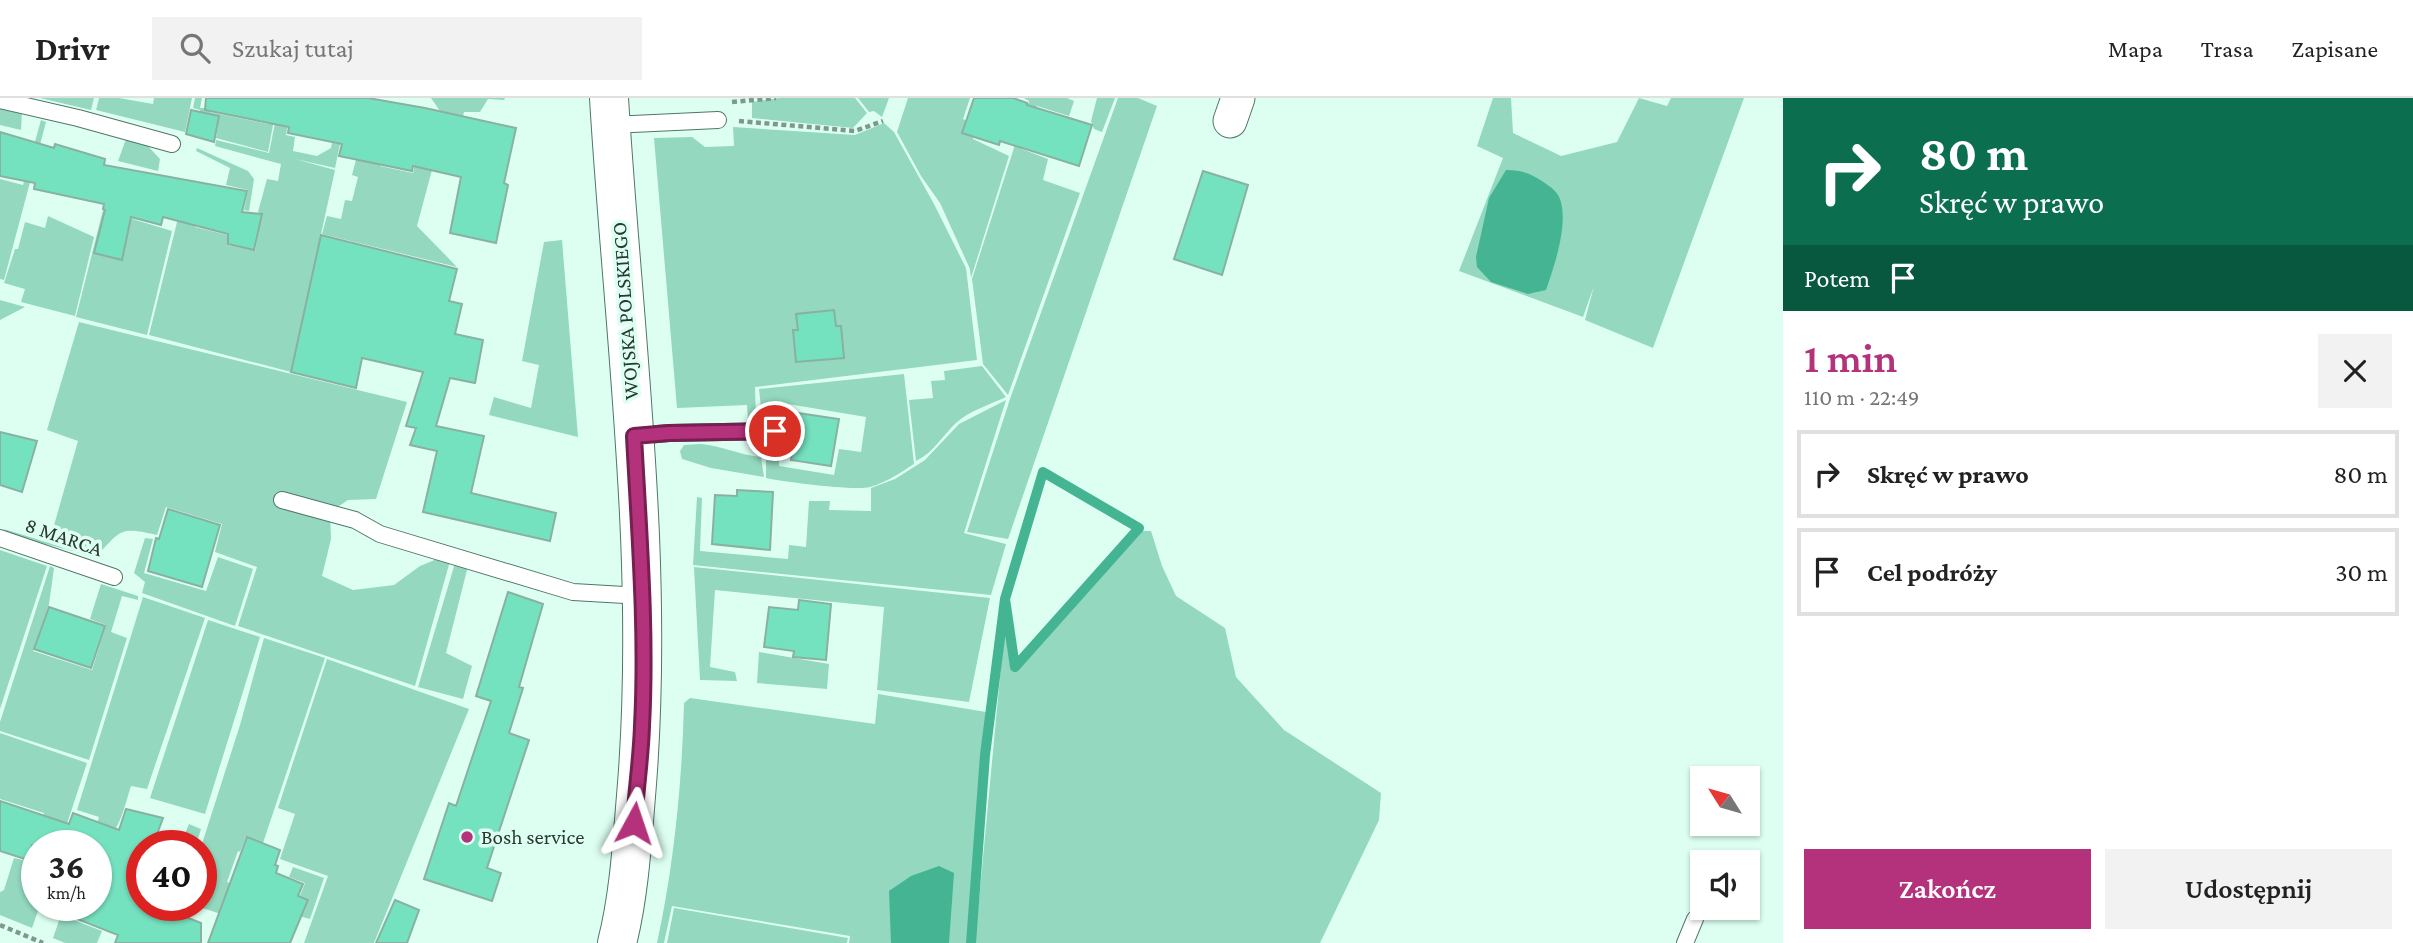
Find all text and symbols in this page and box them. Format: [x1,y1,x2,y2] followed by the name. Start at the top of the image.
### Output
[152,17,642,80] search box
[176,29,214,67] icon: search
[35,30,110,67] text: Drivr
[232,34,354,63] text: Szukaj tutaj
[2108,35,2163,62] text: Mapa
[2201,35,2254,62] text: Trasa
[2292,35,2378,62] text: Zapisane
[1804,126,1895,217] icon: right
[1919,126,2028,181] text: 80 m
[1919,184,2104,220] text: Skręć w prawo
[607,221,643,401] street label: WOJSKA POLSKIEGO
[1884,259,1922,297] icon: arrive
[1804,264,1870,293] text: Potem
[1804,334,1897,381] text: 1 min
[2318,334,2392,408] button: close
[1804,384,1920,410] text: 110 m · 22:49
[745,401,805,461] pin
[756,412,794,450] icon: arrive
[1808,455,1846,493] icon: right
[1867,460,2029,489] text: Skręć w prawo
[2334,460,2388,489] text: 80 m
[22,513,106,561] street label: 8 MARCA
[1808,553,1846,591] icon: arrive
[1867,558,1997,587] text: Cel podróży
[2335,558,2388,587] text: 30 m
[1690,766,1760,836] north arrow
[1690,766,1760,920] map controls
[597,786,671,860] position arrow
[481,825,584,849] place label: Bosh service
[459,829,475,845] marker: Bosh service
[126,830,217,921] speed limit sign: 40
[48,847,85,886] text: 36
[1804,849,2091,929] button: Zakończ
[2105,849,2392,929] button: Udostępnij
[1690,850,1760,920] button: sound
[47,883,86,903] text: km/h

